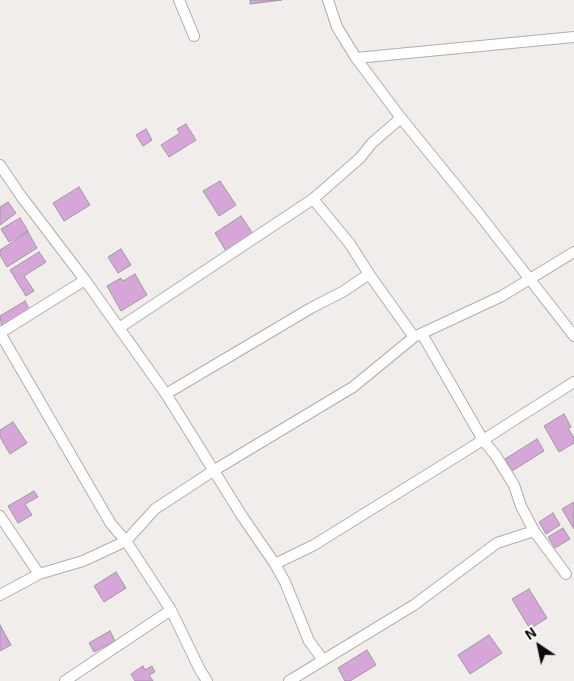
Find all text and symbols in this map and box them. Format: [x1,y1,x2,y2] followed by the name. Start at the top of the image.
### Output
[514,621,564,671] north arrow
[521,623,539,643] text: N

